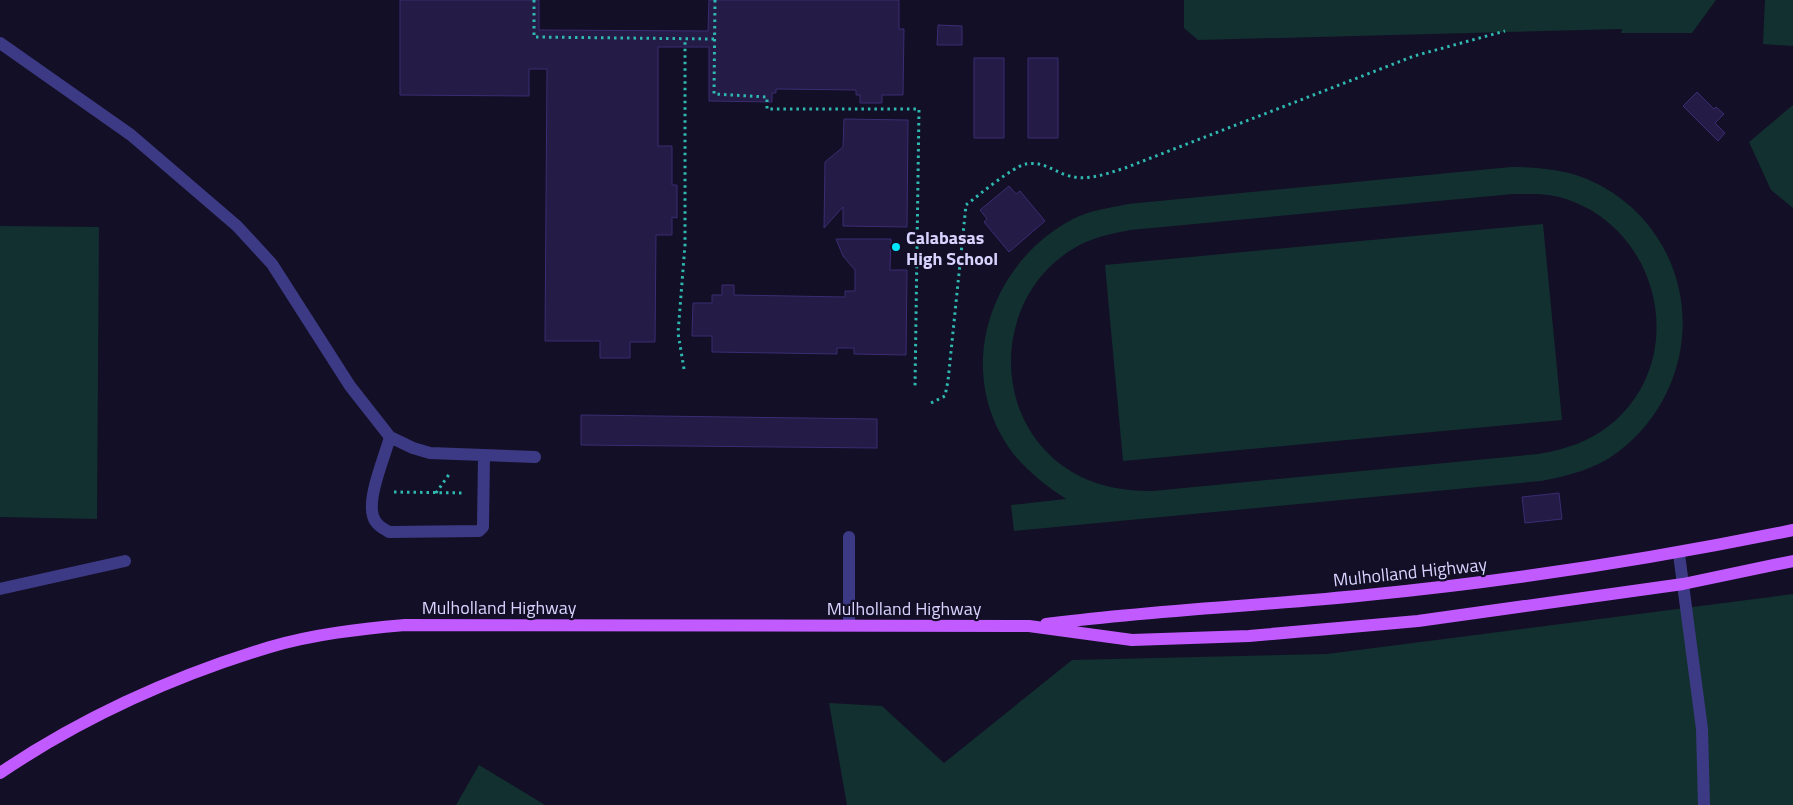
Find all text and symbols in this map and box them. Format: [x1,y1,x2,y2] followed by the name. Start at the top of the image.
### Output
[906,224,998,272] place label: Calabasas High School
[890,241,902,253] marker: Calabasas High School
[1332,550,1489,594] street label: Mulholland Highway
[422,594,577,621] street label: Mulholland Highway
[827,595,982,622] street label: Mulholland Highway

